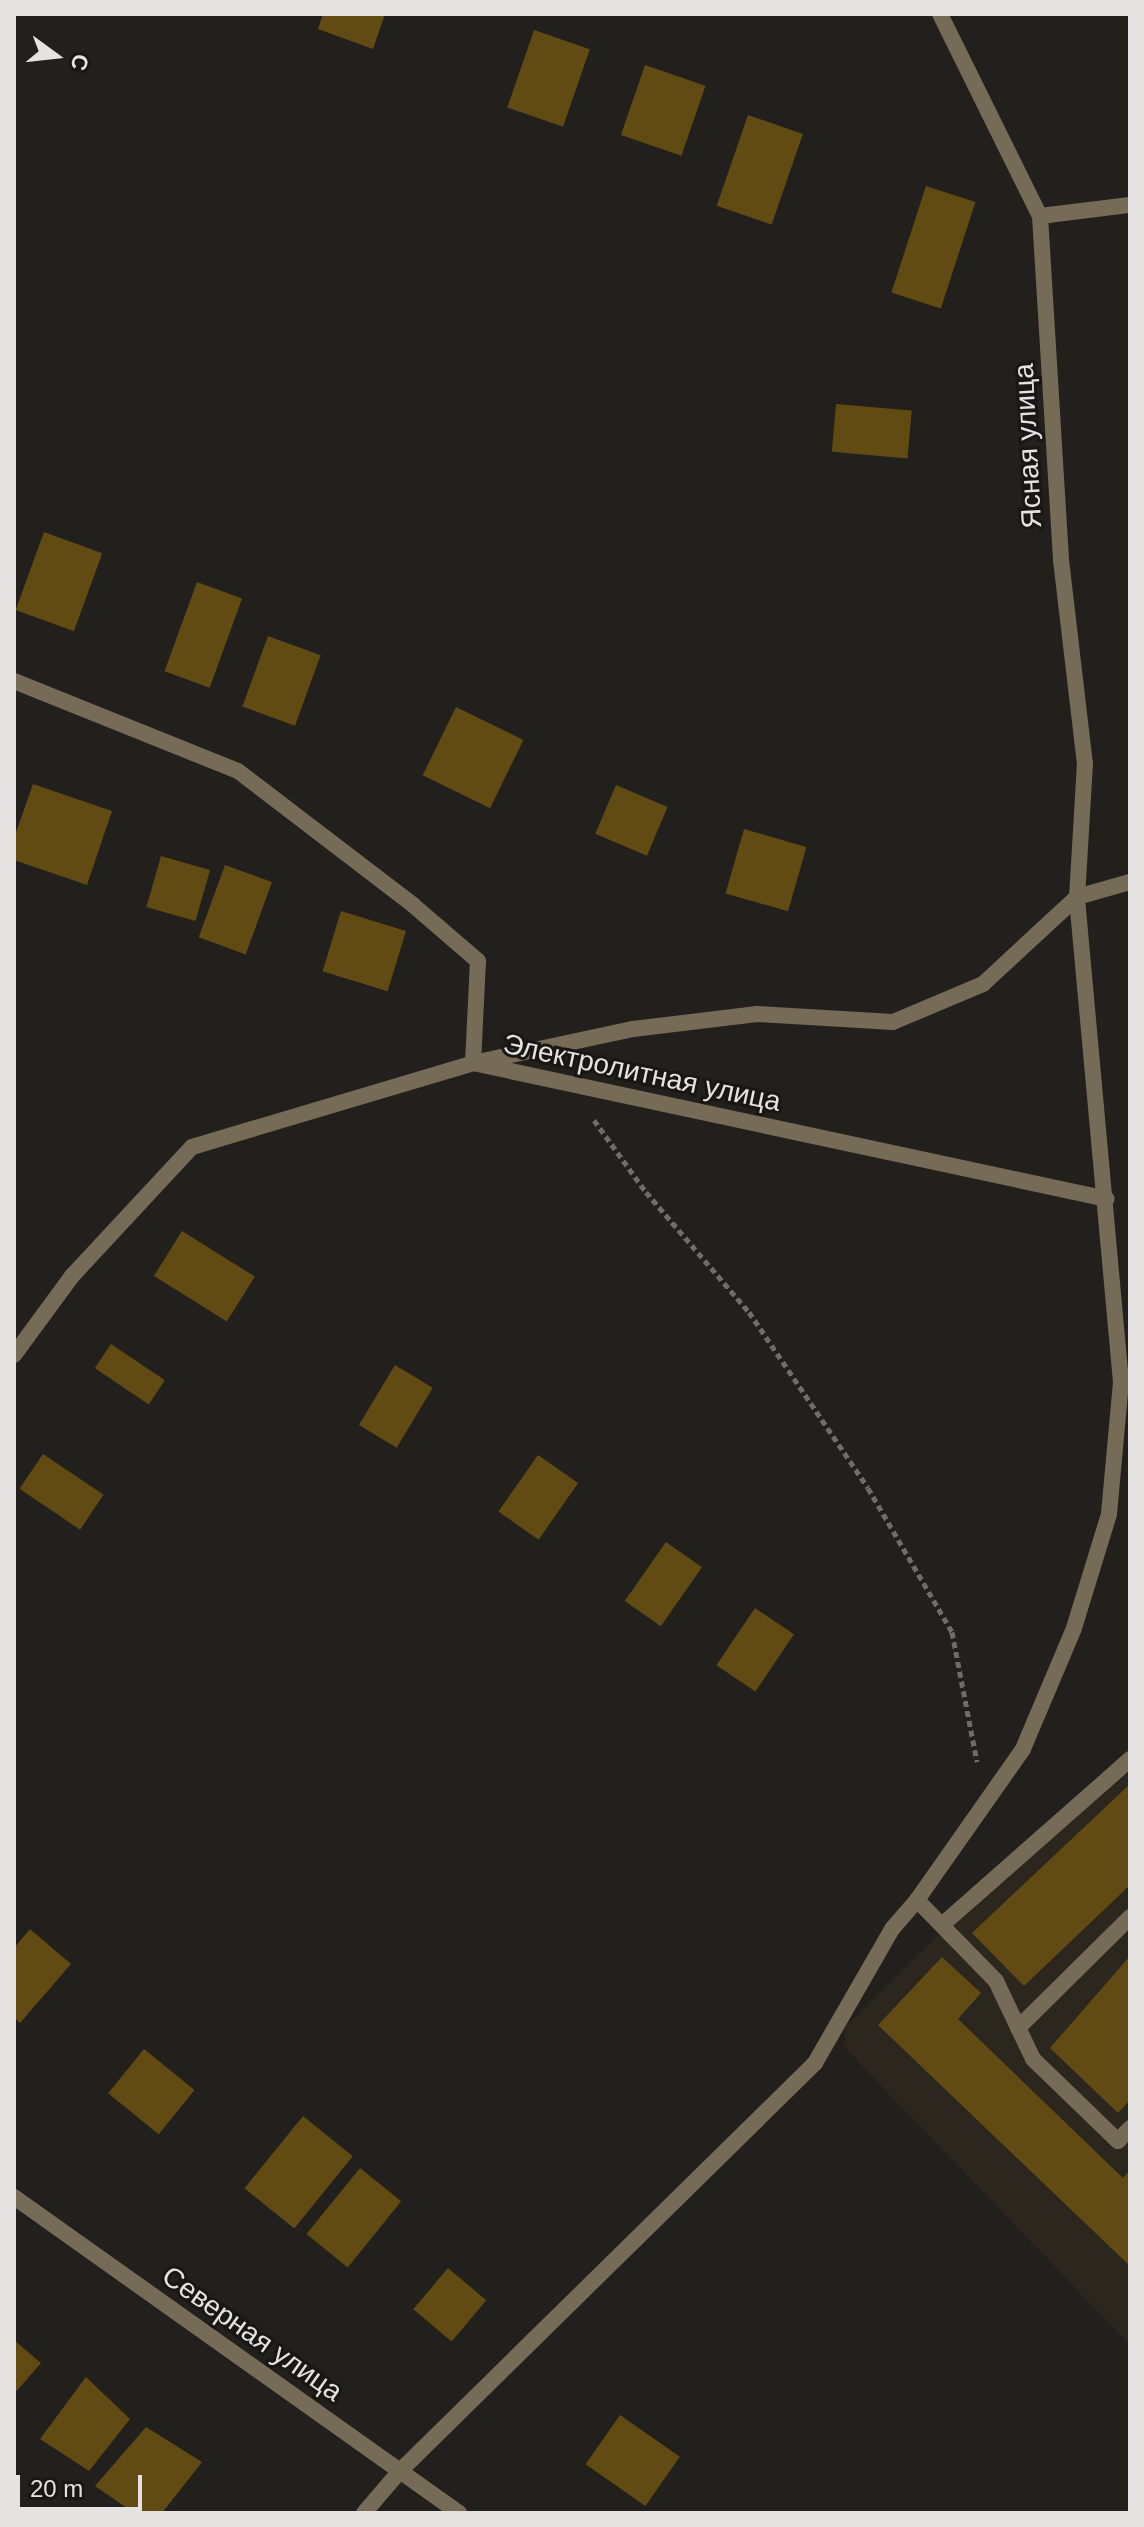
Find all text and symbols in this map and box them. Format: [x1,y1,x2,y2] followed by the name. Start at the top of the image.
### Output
[16,16,96,96] north arrow
[66,51,94,73] text: С
[1007,363,1049,529] street label: Ясная улица
[500,1027,784,1119] street label: Электролитная улица
[155,2259,349,2409] street label: Северная улица
[20,2459,146,2509] scale bar
[30,2475,83,2502] text: 20 m

